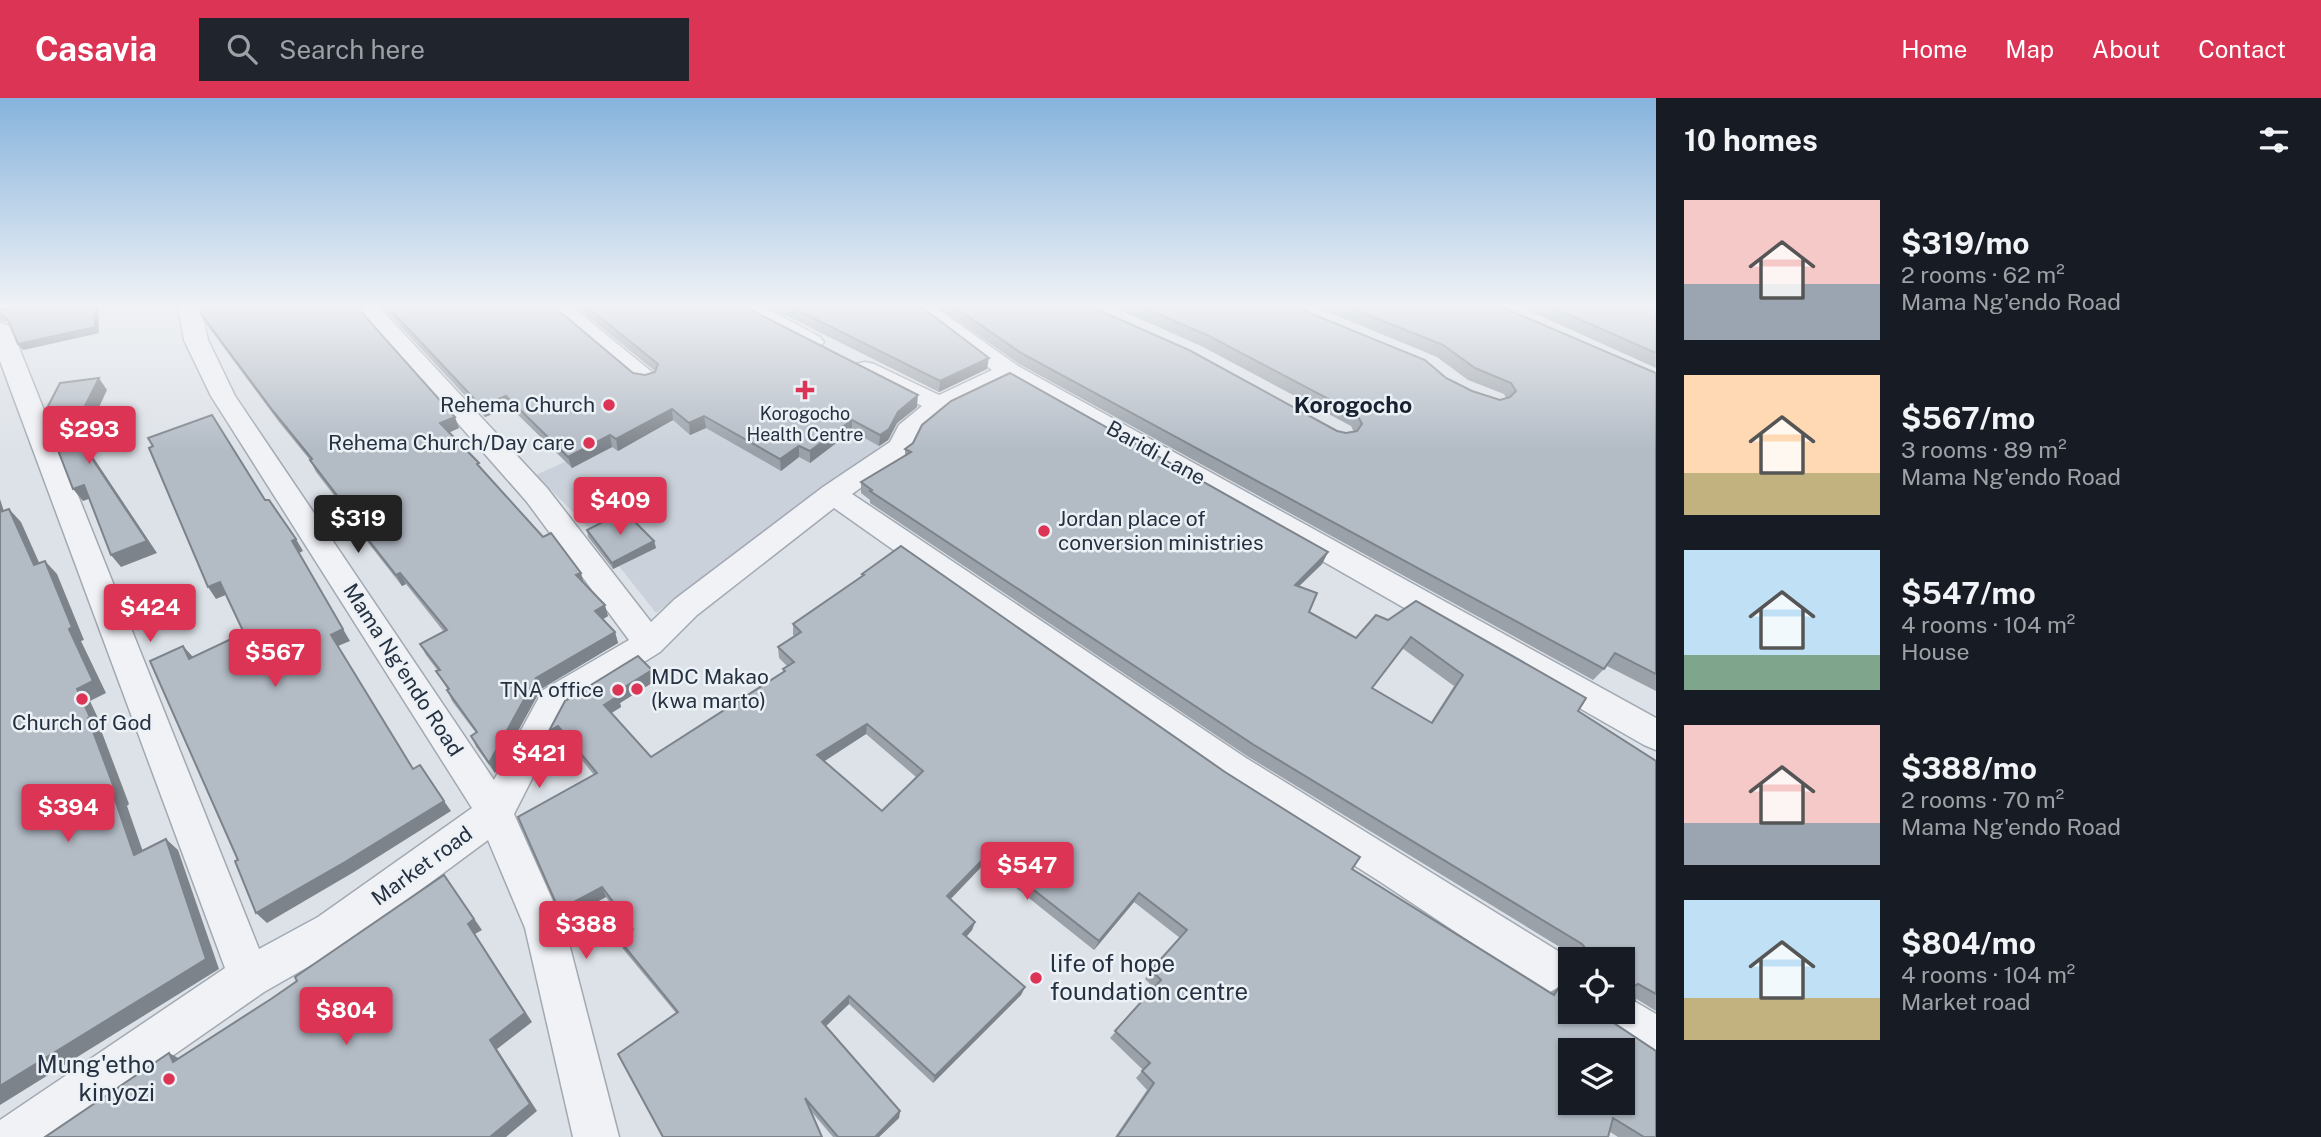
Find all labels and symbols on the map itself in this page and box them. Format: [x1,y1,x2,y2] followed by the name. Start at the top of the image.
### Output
[795,380,815,400] marker: Korogocho Health Centre
[1294,391,1412,418] district label: Korogocho
[440,392,595,417] place label: Rehema Church
[601,397,617,413] marker: Rehema Church
[747,403,863,445] place label: Korogocho Health Centre
[48,406,130,466] pin: $293
[1102,415,1210,490] street label: Baridi Lane
[328,430,575,455] place label: Rehema Church/Day care
[581,435,597,451] marker: Rehema Church/Day care
[579,478,661,537] pin: $409
[317,496,399,555] pin: $319
[1058,506,1264,555] place label: Jordan place of conversion ministries
[1036,523,1052,539] marker: Jordan place of conversion ministries
[338,579,469,761] street label: Mama Ng'endo Road
[109,584,191,644] pin: $424
[234,630,316,689] pin: $567
[651,664,769,713] place label: MDC Makao (kwa marto)
[500,677,604,702] place label: TNA office
[629,681,645,697] marker: MDC Makao (kwa marto)
[610,682,626,698] marker: TNA office
[74,691,90,707] marker: Church of God
[12,710,152,735] place label: Church of God
[498,730,580,790] pin: $421
[27,784,109,844] pin: $394
[367,821,477,910] street label: Market road
[986,842,1068,902] pin: $547
[545,902,627,961] pin: $388
[1050,949,1248,1005] place label: life of hope foundation centre
[1028,970,1044,986] marker: life of hope foundation centre
[305,988,387,1047] pin: $804
[37,1050,155,1106] place label: Mung'etho kinyozi
[161,1071,177,1087] marker: Mung'etho kinyozi

